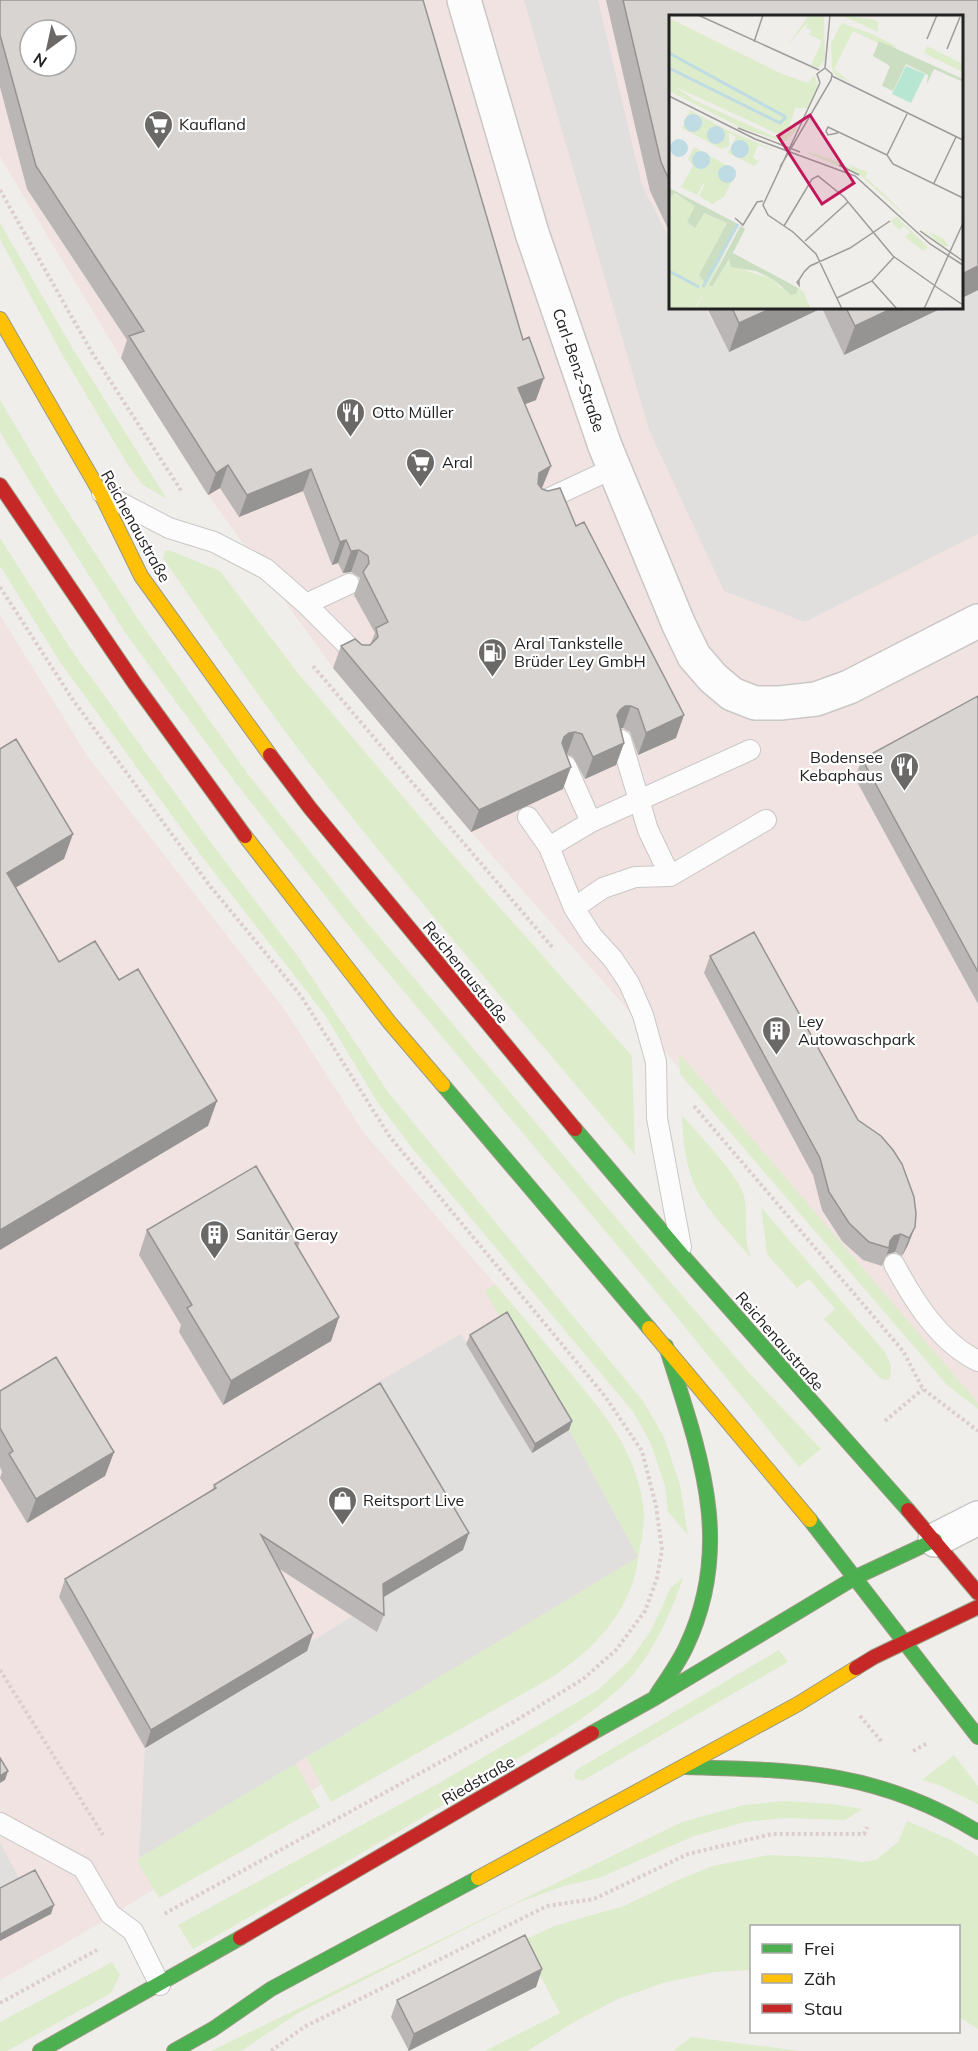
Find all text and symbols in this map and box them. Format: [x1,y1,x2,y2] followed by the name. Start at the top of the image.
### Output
[669,15,963,309] inset map
[18,18,78,78] north arrow
[29,49,50,72] text: N
[142,108,174,150] supermarket icon: Kaufland
[179,114,246,134] place label: Kaufland
[548,305,610,435] street label: Carl-Benz-Straße
[335,396,367,438] restaurant icon: Otto Müller
[372,402,454,422] place label: Otto Müller
[405,446,437,488] supermarket icon: Aral
[442,452,473,472] place label: Aral
[97,466,175,586] street label: Reichenaustraße
[514,633,646,671] place label: Aral Tankstelle Brüder Ley GmbH
[477,636,509,678] fuel station icon: Aral Tankstelle Brüder Ley GmbH
[799,747,883,785] place label: Bodensee Kebaphaus
[888,750,920,792] restaurant icon: Bodensee Kebaphaus
[419,917,513,1027] street label: Reichenaustraße
[798,1011,916,1049] place label: Ley Autowaschpark
[761,1014,793,1056] building icon: Ley Autowaschpark
[199,1218,231,1260] building icon: Sanitär Geray
[236,1224,339,1244] place label: Sanitär Geray
[731,1287,829,1395] street label: Reichenaustraße
[326,1484,358,1526] shop icon: Reitsport Live
[363,1490,464,1510] place label: Reitsport Live
[438,1751,518,1809] street label: Riedstraße
[750,1925,960,2033] legend
[804,1937,834,1960] text: Frei
[804,1967,836,1990] text: Zäh
[804,1997,843,2020] text: Stau

